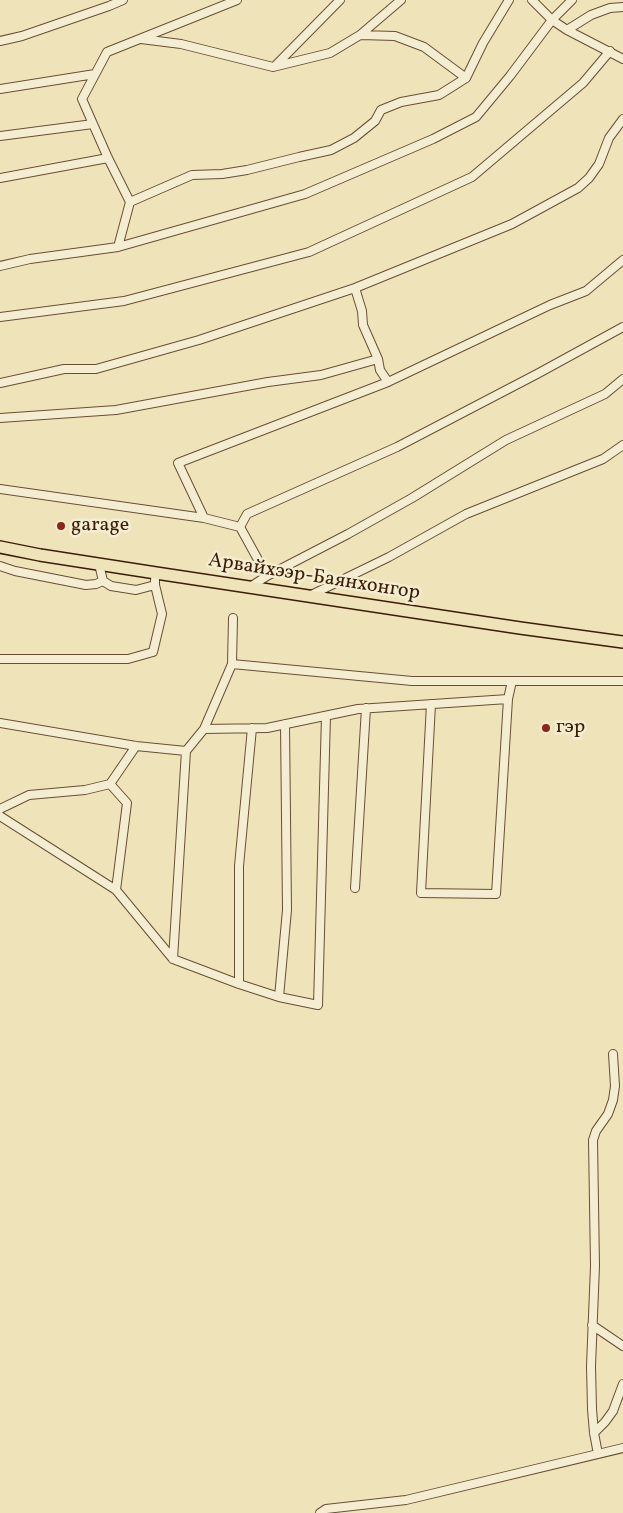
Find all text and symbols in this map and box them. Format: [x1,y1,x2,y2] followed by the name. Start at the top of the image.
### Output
[71,514,129,538] place label: garage
[55,520,67,532] marker: garage
[206,549,422,607] street label: Арвайхээр-Баянхонгор
[556,716,585,740] place label: гэр
[540,722,552,734] marker: гэр

